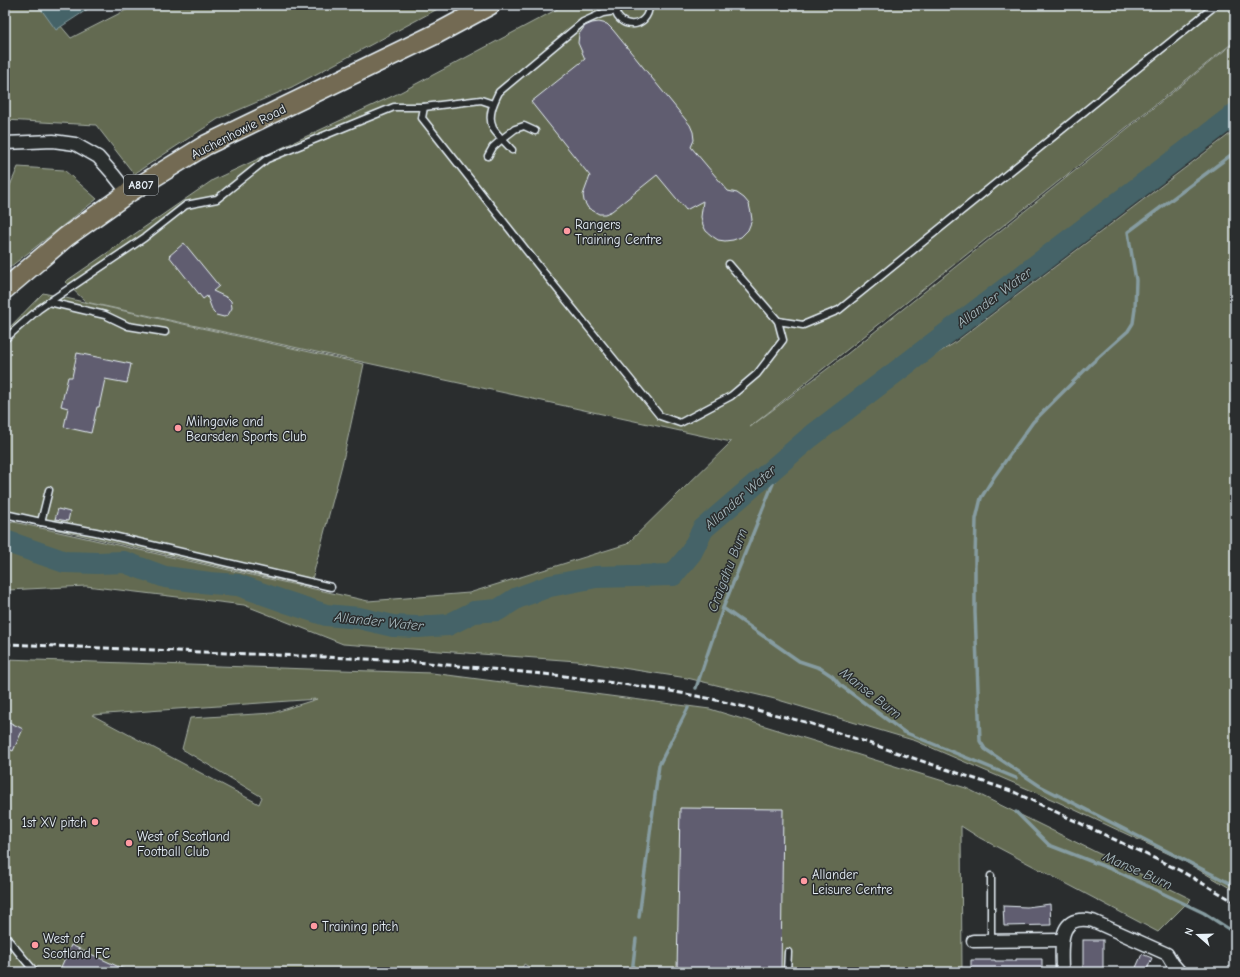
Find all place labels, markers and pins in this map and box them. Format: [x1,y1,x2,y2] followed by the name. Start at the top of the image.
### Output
[575,217,662,247] place label: Rangers Training Centre
[562,226,572,236] marker: Rangers Training Centre
[186,414,307,444] place label: Milngavie and Bearsden Sports Club
[173,423,183,433] marker: Milngavie and Bearsden Sports Club
[22,815,87,830] place label: 1st XV pitch
[90,817,100,827] marker: 1st XV pitch
[137,829,230,859] place label: West of Scotland Football Club
[124,838,134,848] marker: West of Scotland Football Club
[812,867,893,897] place label: Allander Leisure Centre
[799,876,809,886] marker: Allander Leisure Centre
[322,919,398,934] place label: Training pitch
[309,921,319,931] marker: Training pitch
[43,931,110,961] place label: West of Scotland FC
[30,940,40,950] marker: West of Scotland FC

